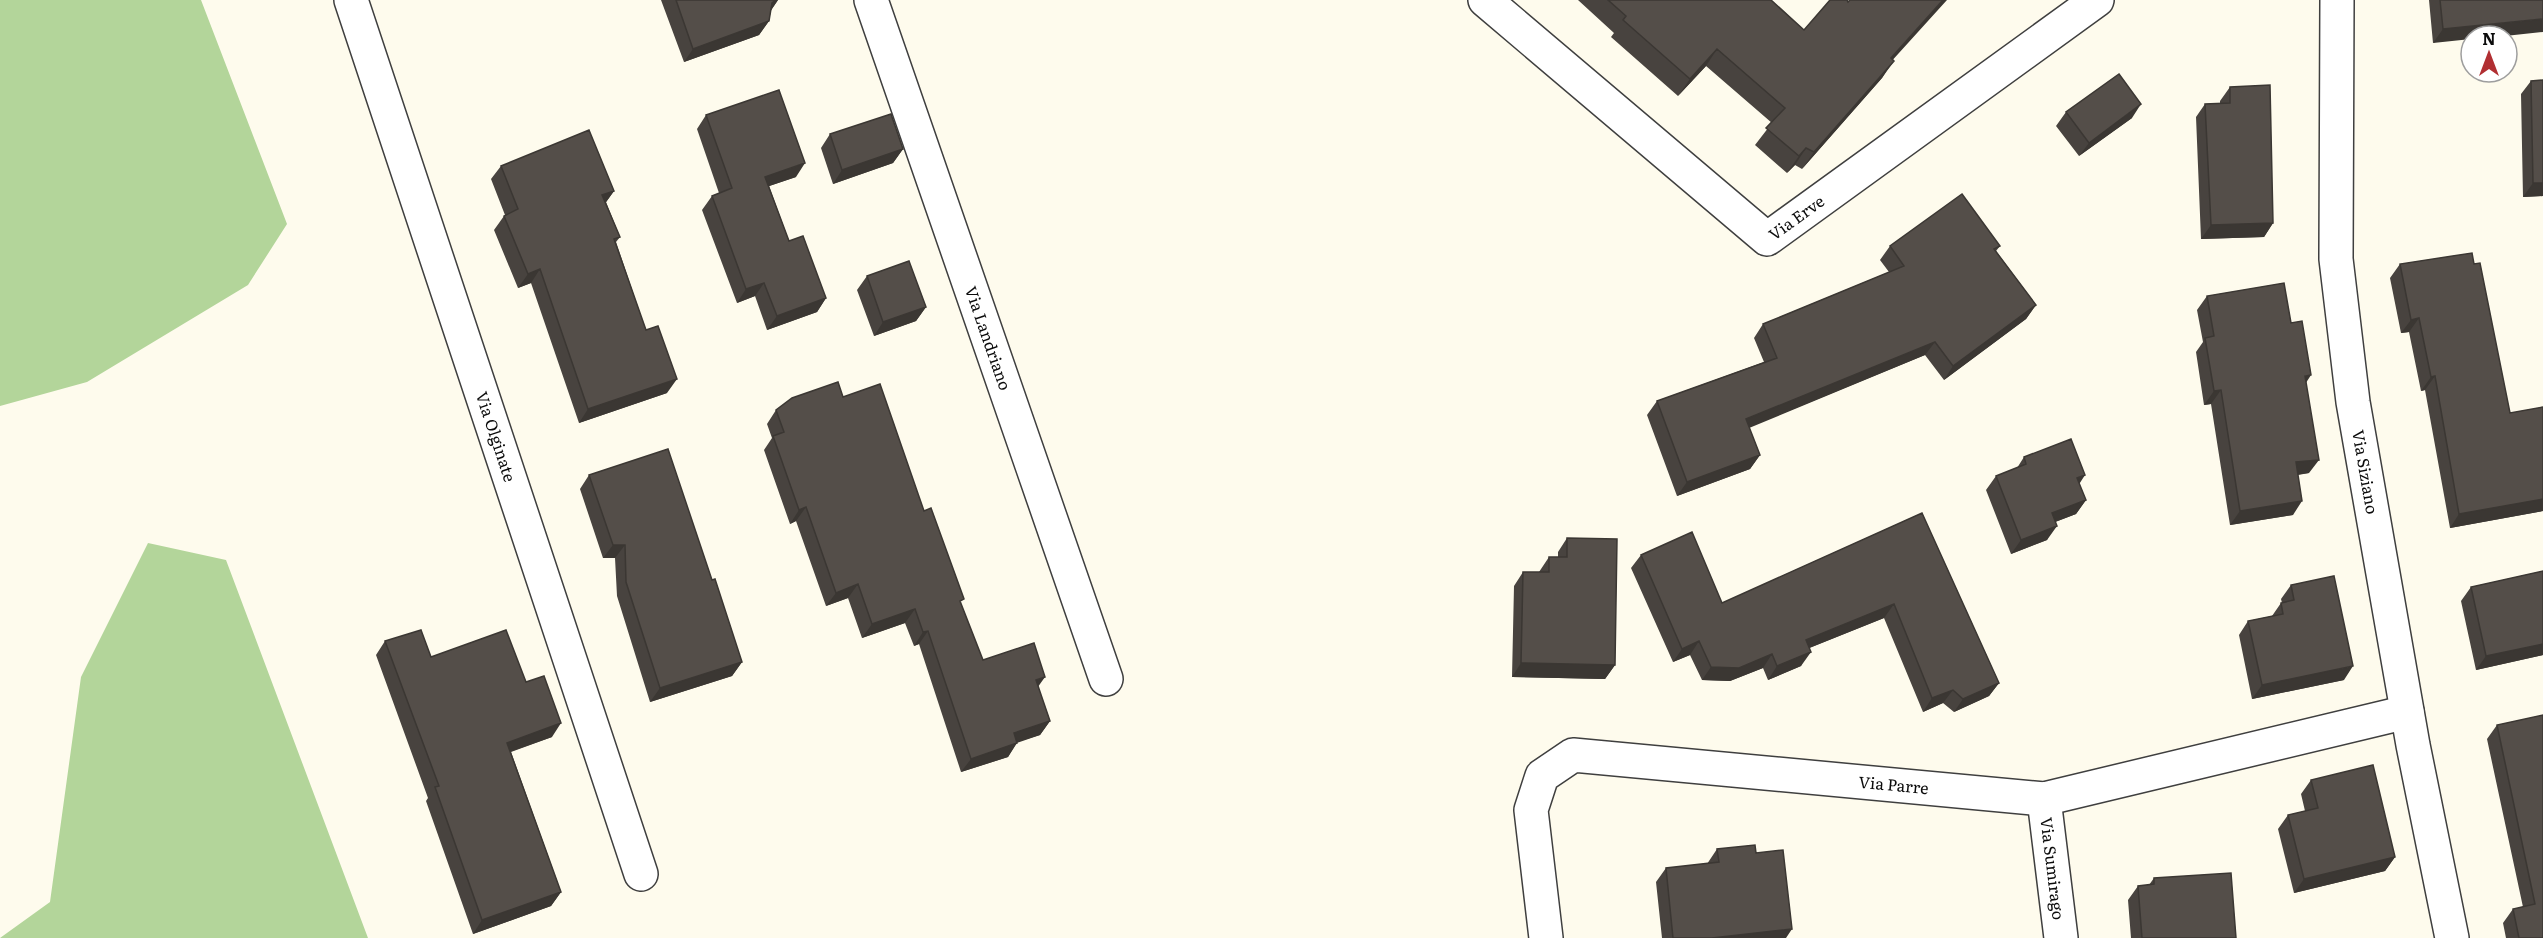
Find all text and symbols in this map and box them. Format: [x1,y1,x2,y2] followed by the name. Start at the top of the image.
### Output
[2459,24,2519,84] north arrow
[2482,26,2496,50] text: N
[1763,188,1829,245] street label: Via Erve
[960,283,1018,393] street label: Via Landriano
[471,388,523,485] street label: Via Olginate
[2347,428,2385,516] street label: Via Siziano
[1858,769,1930,799] street label: Via Parre
[2035,816,2072,921] street label: Via Sumirago

